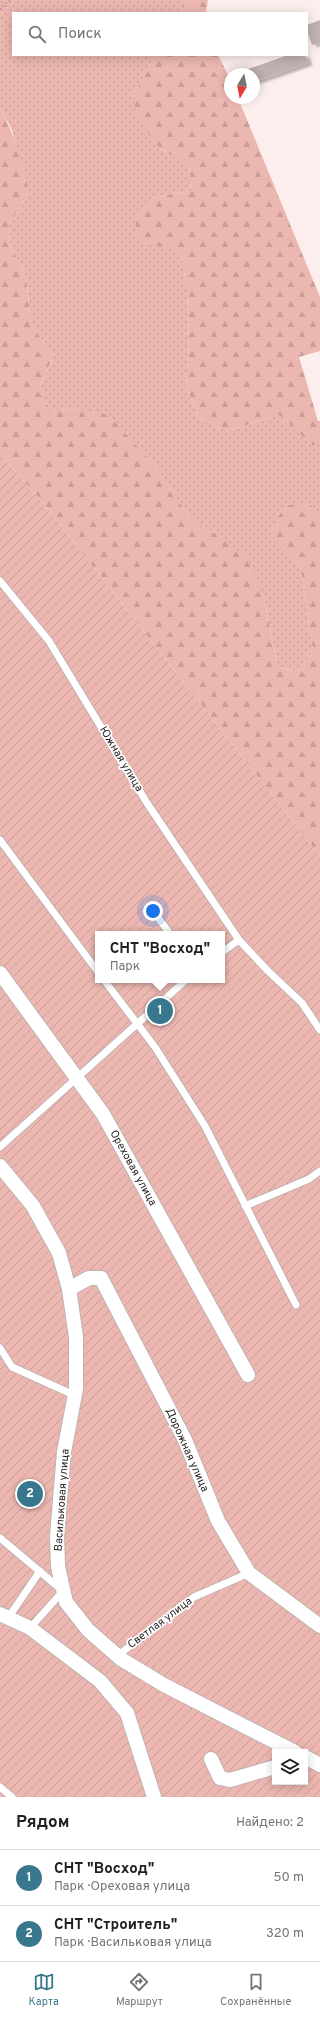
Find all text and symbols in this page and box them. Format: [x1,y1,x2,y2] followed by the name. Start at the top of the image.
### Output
[12,12,308,56] search box
[26,23,48,45] icon: search
[58,25,102,44] text: Поиск
[224,68,260,104] north arrow
[96,724,146,794] street label: Южная улица
[143,901,163,921] your location
[95,931,225,983] popup
[110,940,210,959] text: СНТ "Восход"
[110,959,140,975] text: Парк
[147,996,173,1026] pin: 1
[106,1128,160,1208] street label: Ореховая улица
[162,1406,212,1494] street label: Дорожная улица
[51,1448,73,1552] street label: Васильковая улица
[17,1479,43,1509] pin: 2
[125,1594,195,1652] street label: Светлая улица
[272,1749,308,1785] map controls
[272,1749,308,1785] button: layers
[16,1812,69,1834] text: Рядом
[236,1815,304,1831] text: Найдено: 2
[54,1860,154,1879] text: СНТ "Восход"
[26,1870,32,1886] text: 1
[274,1870,304,1886] text: 50 m
[54,1879,190,1895] text: Парк · Ореховая улица
[54,1916,177,1935] text: СНТ "Строитель"
[25,1926,33,1942] text: 2
[266,1926,304,1942] text: 320 m
[54,1935,212,1951] text: Парк · Васильковая улица
[29,1971,59,2009] tab: Карта
[116,1971,163,2009] tab: Маршрут
[220,1971,291,2009] tab: Сохранённые

